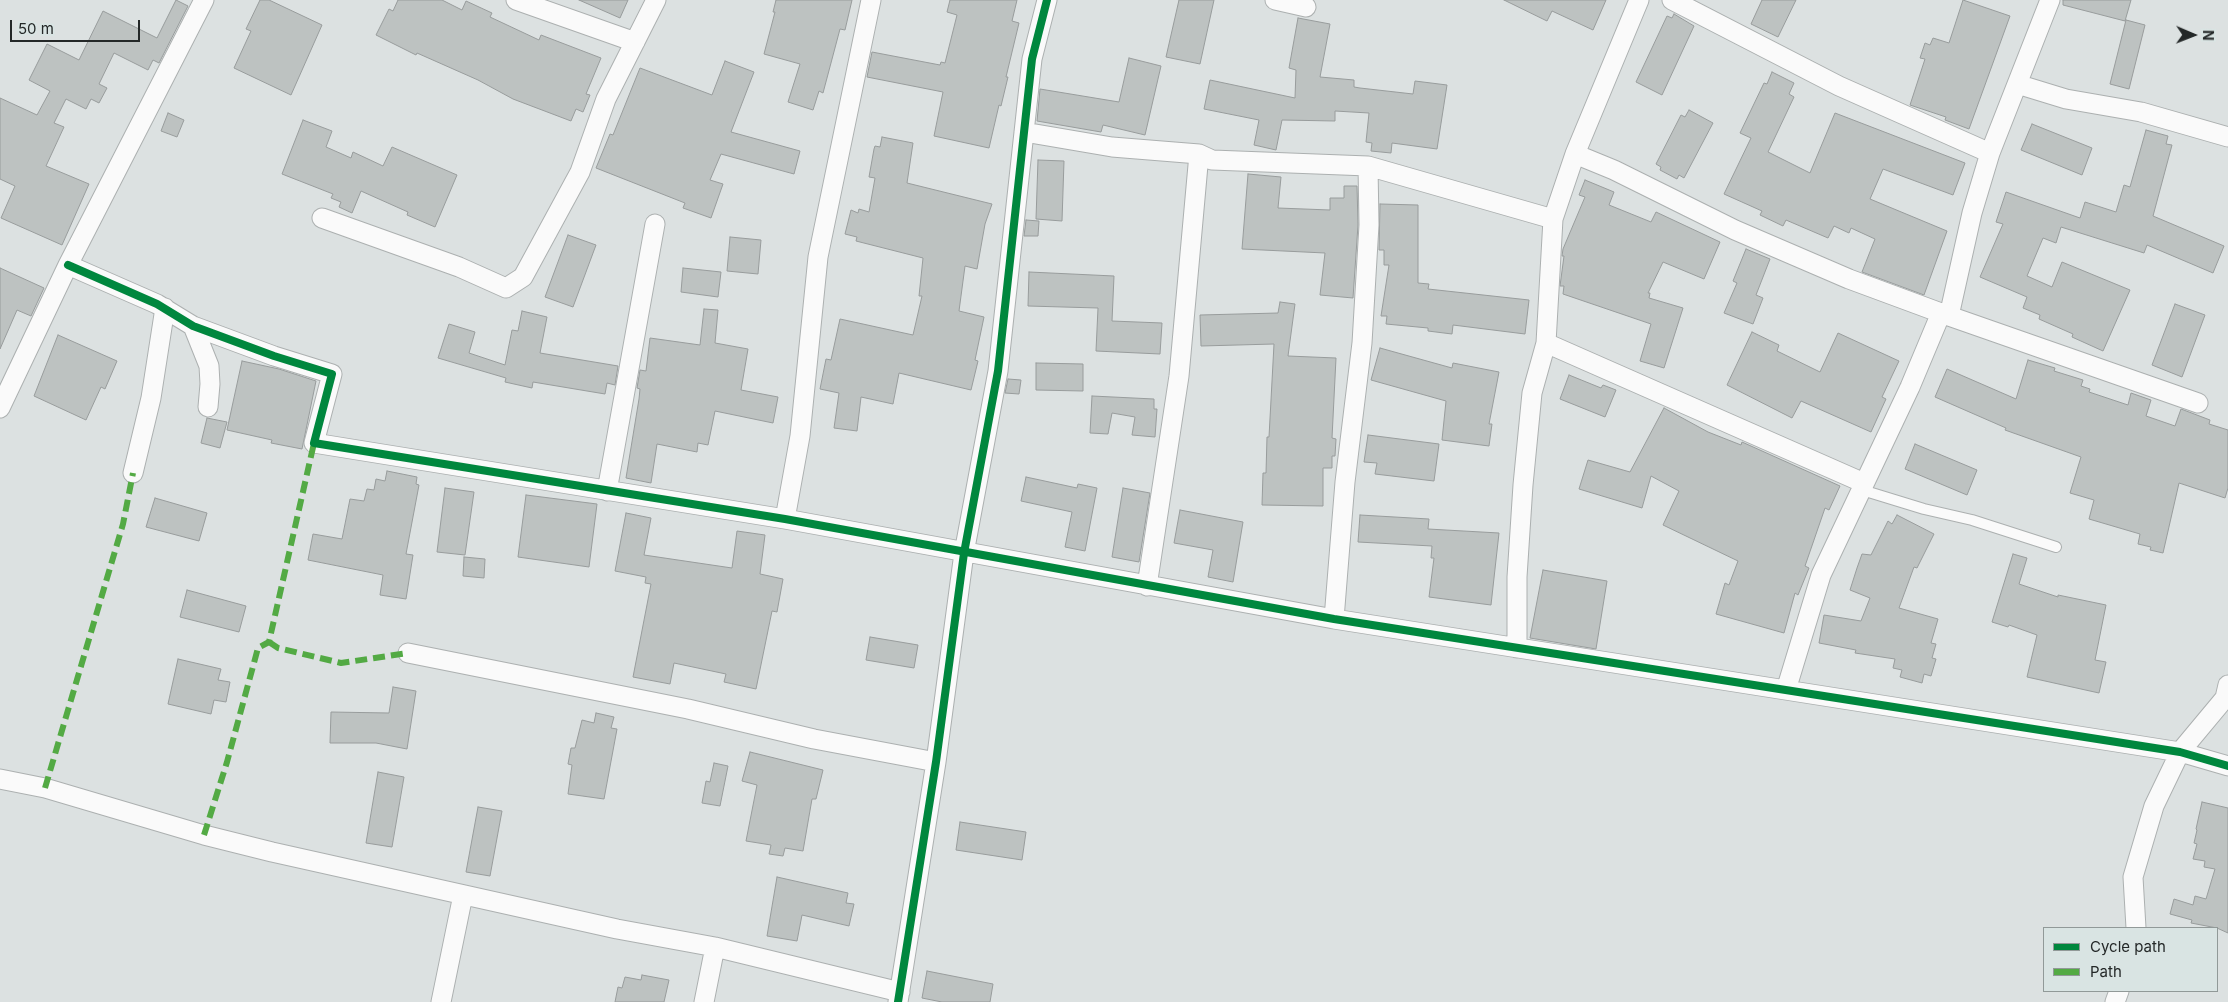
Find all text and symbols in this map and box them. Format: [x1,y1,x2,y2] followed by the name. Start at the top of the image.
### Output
[12,10,142,42] scale bar
[2168,10,2218,60] north arrow
[18,19,54,38] text: 50 m
[2200,30,2217,41] text: N
[2043,927,2218,992] legend
[2090,937,2166,956] text: Cycle path
[2090,962,2122,981] text: Path

